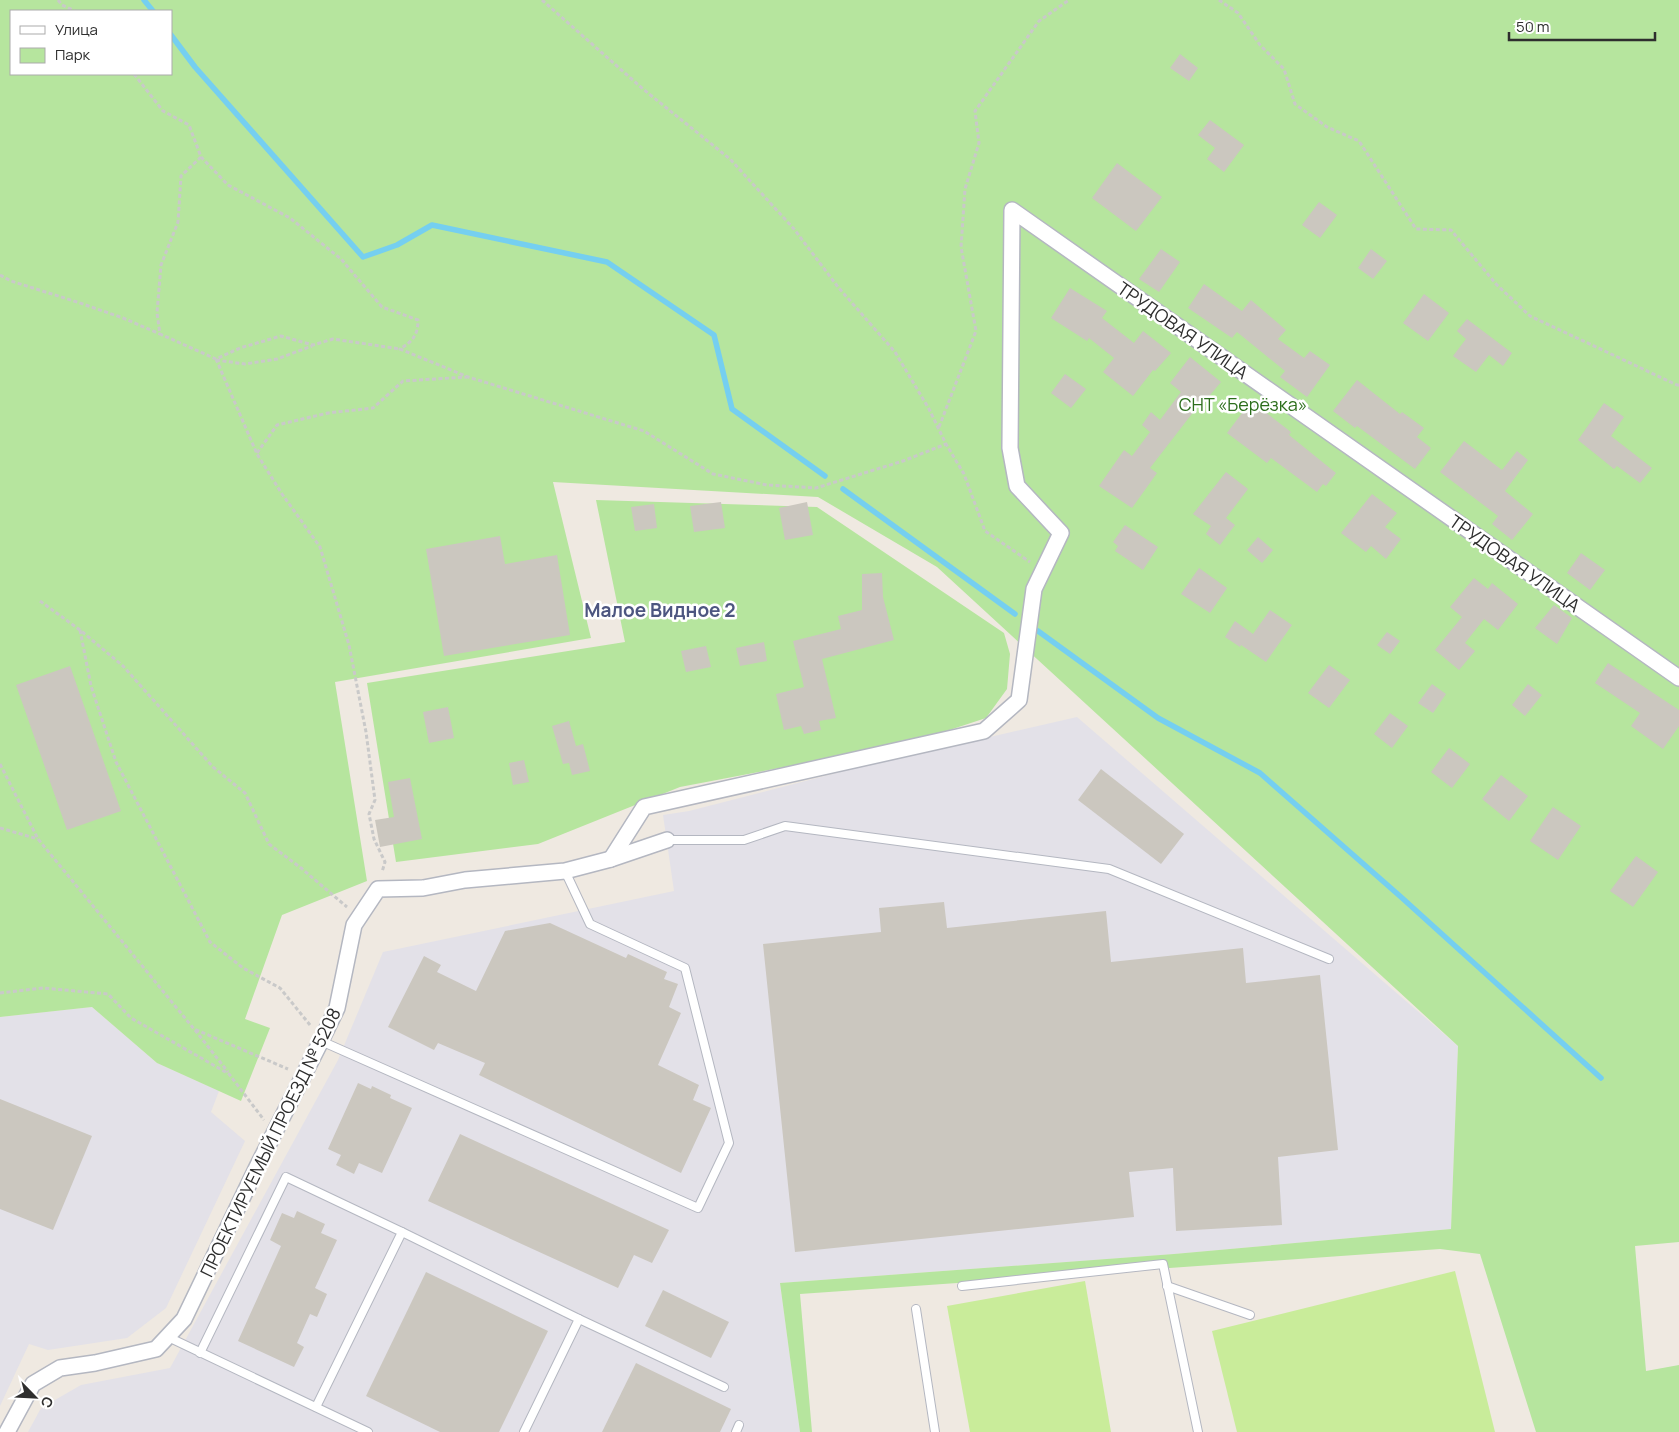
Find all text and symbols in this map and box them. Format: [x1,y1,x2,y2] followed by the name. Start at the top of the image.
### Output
[10,10,172,75] legend
[1509,10,1655,42] scale bar
[1516,16,1550,37] text: 50 m
[55,19,98,40] text: Улица
[55,44,91,65] text: Парк
[1113,276,1254,384] street label: ТРУДОВАЯ УЛИЦА
[1179,392,1307,416] park label: СНТ «Берёзка»
[1445,509,1586,617] street label: ТРУДОВАЯ УЛИЦА
[584,597,736,623] district label: Малое Видное 2
[194,1003,346,1281] street label: ПРОЕКТИРУЕМЫЙ ПРОЕЗД № 5208
[10,1372,60,1422] north arrow
[37,1394,58,1411] text: С

